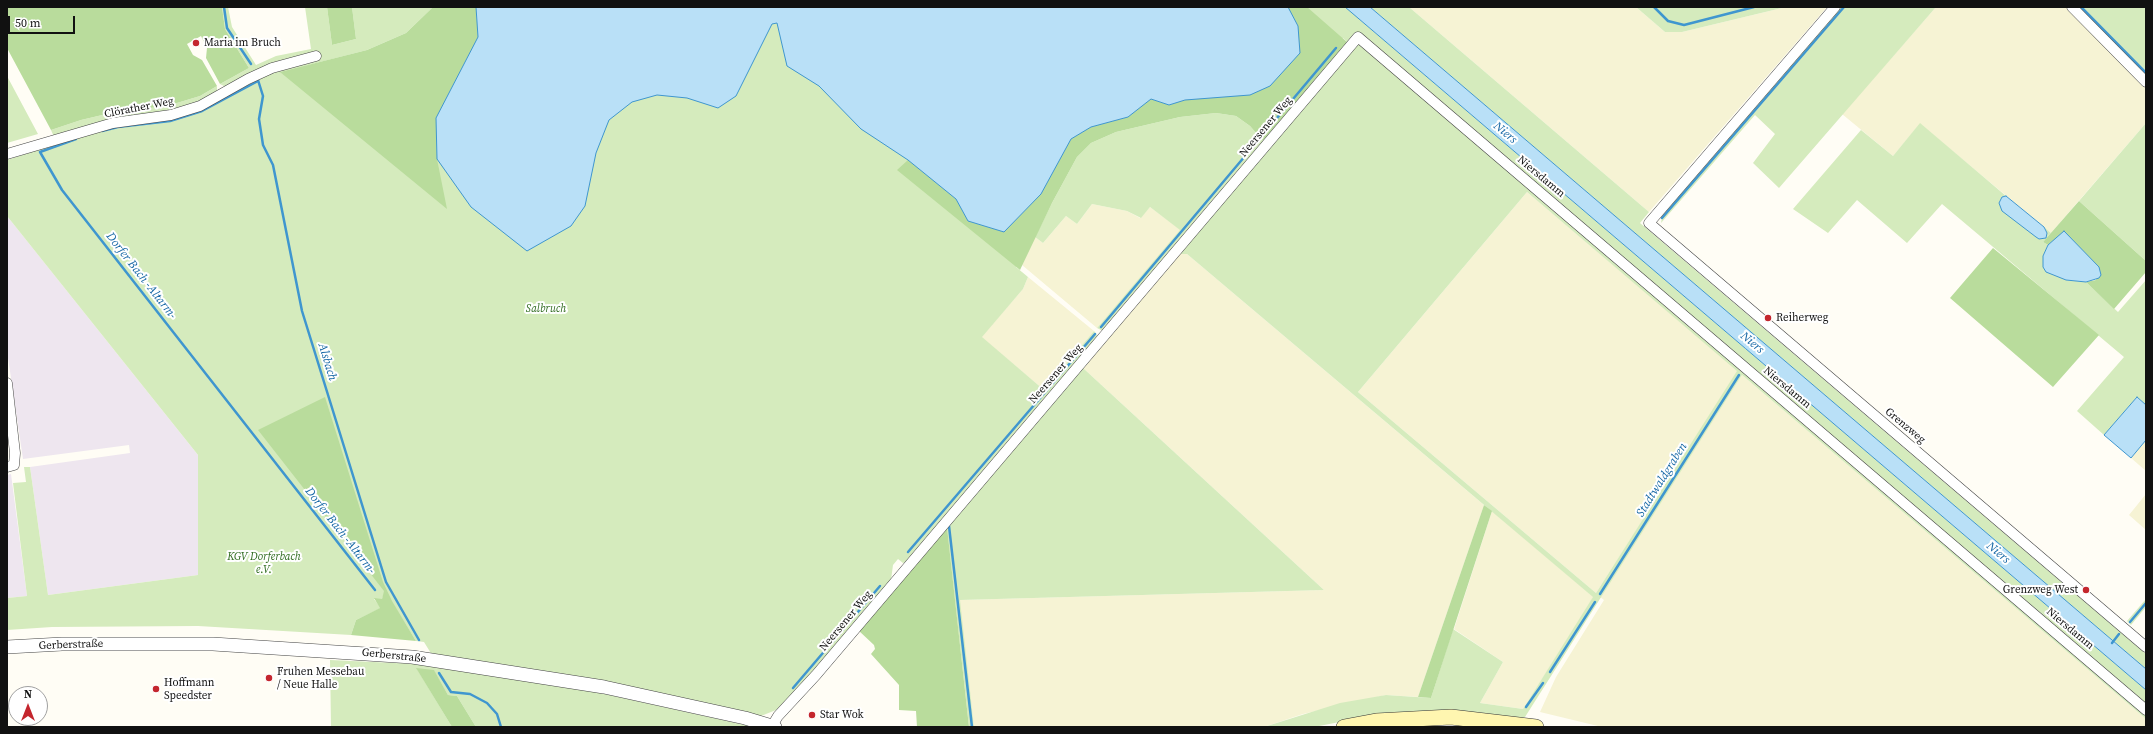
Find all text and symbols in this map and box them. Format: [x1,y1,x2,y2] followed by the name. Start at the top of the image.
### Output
[10,8,77,34] scale bar
[15,15,41,31] text: 50 m
[204,36,281,50] place label: Maria im Bruch
[191,38,201,48] marker: Maria im Bruch
[1237,94,1295,160] street label: Neersener Weg
[103,95,175,121] street label: Clörather Weg
[1490,119,1520,147] water label: Niers
[1515,153,1567,201] street label: Niersdamm
[103,230,179,322] water label: Dorfer Bach -Altarm-
[526,302,566,316] park label: Salbruch
[1776,311,1828,325] place label: Reiherweg
[1763,313,1773,323] marker: Reiherweg
[1737,329,1767,357] water label: Niers
[314,341,340,383] water label: Alsbach
[1027,341,1085,407] street label: Neersener Weg
[1761,364,1813,412] street label: Niersdamm
[1882,405,1928,447] street label: Grenzweg
[1634,440,1690,520] water label: Stadtwaldgraben
[302,485,378,577] water label: Dorfer Bach -Altarm-
[1983,539,2013,567] water label: Niers
[227,550,301,576] park label: KGV Dorferbach e.V.
[2003,583,2078,597] place label: Grenzweg West
[2081,585,2091,595] marker: Grenzweg West
[817,588,875,654] street label: Neersener Weg
[2044,605,2096,653] street label: Niersdamm
[38,637,104,653] street label: Gerberstraße
[361,646,427,666] street label: Gerberstraße
[277,665,364,691] place label: Fruhen Messebau / Neue Halle
[264,673,274,683] marker: Fruhen Messebau / Neue Halle
[164,676,215,702] place label: Hoffmann Speedster
[151,684,161,694] marker: Hoffmann Speedster
[8,686,48,726] north arrow
[24,687,32,702] text: N
[820,708,864,722] place label: Star Wok
[807,710,817,720] marker: Star Wok

